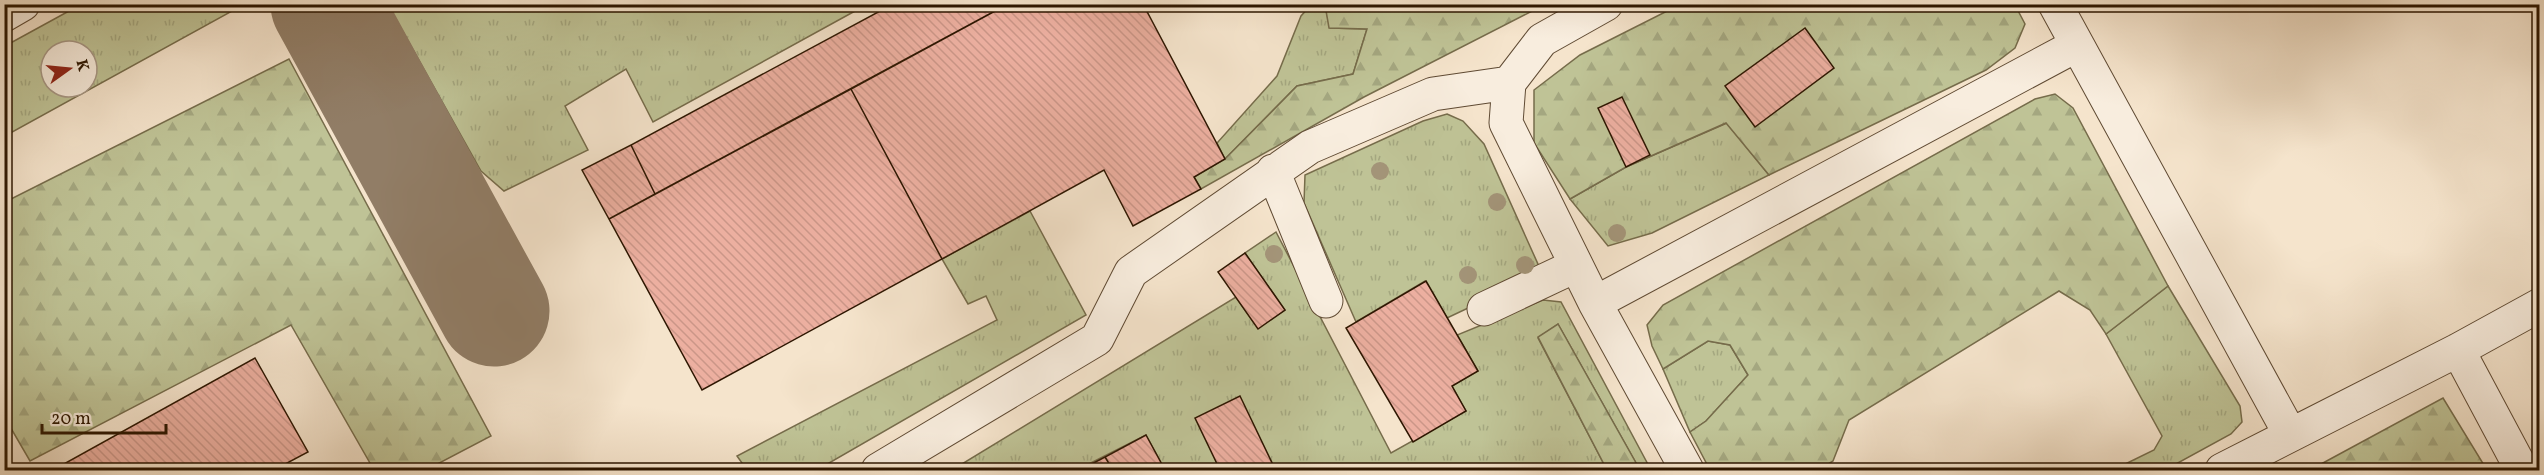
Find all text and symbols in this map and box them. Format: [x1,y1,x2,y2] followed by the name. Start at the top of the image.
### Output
[39,39,99,99] north arrow
[69,57,94,74] text: K
[42,397,166,435] scale bar
[51,407,91,432] text: 20 m

